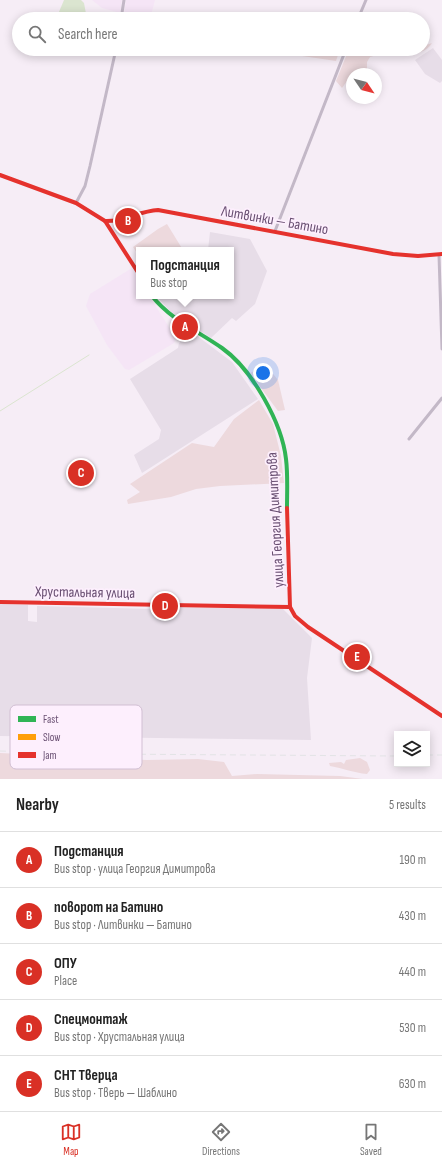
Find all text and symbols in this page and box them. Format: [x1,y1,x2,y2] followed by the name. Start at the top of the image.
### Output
[12,12,430,56] search box
[26,23,48,45] icon: search
[58,25,118,44] text: Search here
[346,68,382,104] north arrow
[219,202,330,239] street label: Литвинки — Батино
[115,206,141,236] pin: B
[136,247,234,299] popup
[150,256,220,275] text: Подстанция
[150,275,187,291] text: Bus stop
[172,312,198,342] pin: A
[253,363,273,383] your location
[262,451,289,588] street label: улица Георгия Димитрова
[68,458,94,488] pin: C
[34,582,135,603] street label: Хрустальная улица
[152,591,178,621] pin: D
[344,642,370,672] pin: E
[10,705,142,769] legend
[43,713,59,726] text: Fast
[43,731,60,744] text: Slow
[394,731,430,767] map controls
[394,731,430,767] button: layers
[42,749,57,762] text: Jam
[16,795,59,815] text: Nearby
[389,797,426,813] text: 5 results
[54,842,124,861] text: Подстанция
[26,852,32,868] text: A
[399,852,426,868] text: 190 m
[54,861,216,877] text: Bus stop · улица Георгия Димитрова
[54,898,163,917] text: поворот на Батино
[26,908,32,924] text: B
[399,908,426,924] text: 430 m
[54,917,192,933] text: Bus stop · Литвинки — Батино
[54,954,77,973] text: ОПУ
[26,964,32,980] text: C
[399,964,426,980] text: 440 m
[54,973,77,989] text: Place
[54,1010,128,1029] text: Спецмонтаж
[26,1020,32,1036] text: D
[399,1020,426,1036] text: 530 m
[54,1029,185,1045] text: Bus stop · Хрустальная улица
[54,1066,118,1085] text: СНТ Тверца
[26,1076,32,1092] text: E
[399,1076,426,1092] text: 630 m
[54,1085,177,1101] text: Bus stop · Тверь — Шаблино
[60,1121,82,1158] tab: Map
[202,1121,240,1158] tab: Directions
[360,1121,382,1158] tab: Saved

